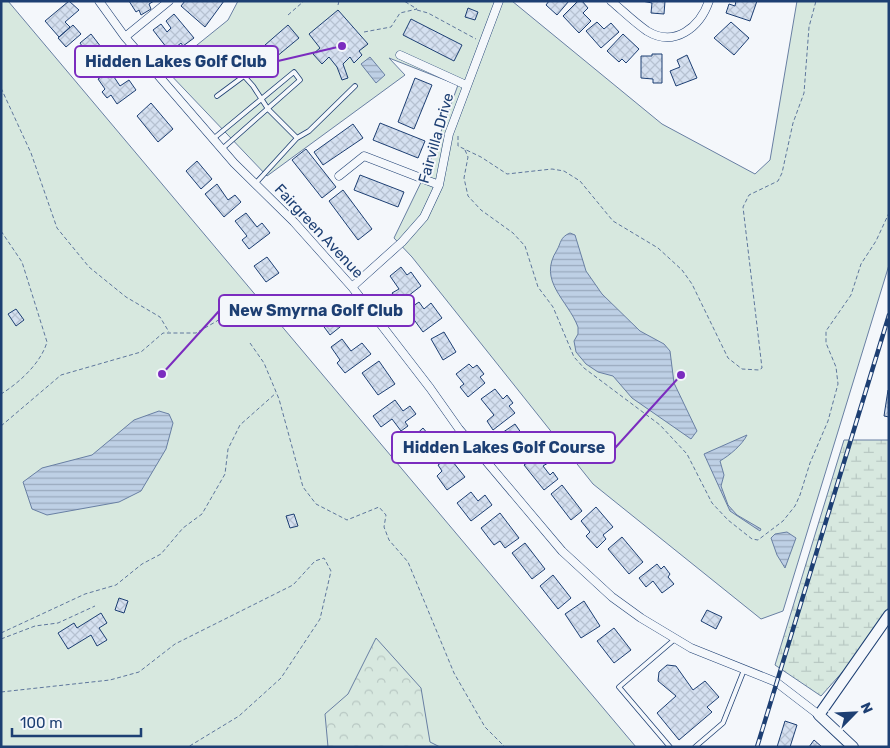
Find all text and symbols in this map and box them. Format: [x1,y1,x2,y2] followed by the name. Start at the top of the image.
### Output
[75,46,278,77] callout: Hidden Lakes Golf Club
[85,52,267,71] text: Hidden Lakes Golf Club
[414,91,458,185] street label: Fairvilla Drive
[271,180,367,282] street label: Fairgreen Avenue
[219,295,414,326] callout: New Smyrna Golf Club
[229,301,403,320] text: New Smyrna Golf Club
[392,432,615,463] callout: Hidden Lakes Golf Course
[403,438,605,457] text: Hidden Lakes Golf Course
[830,688,880,738] north arrow
[857,700,876,716] text: N
[12,706,141,738] scale bar
[20,714,62,732] text: 100 m

